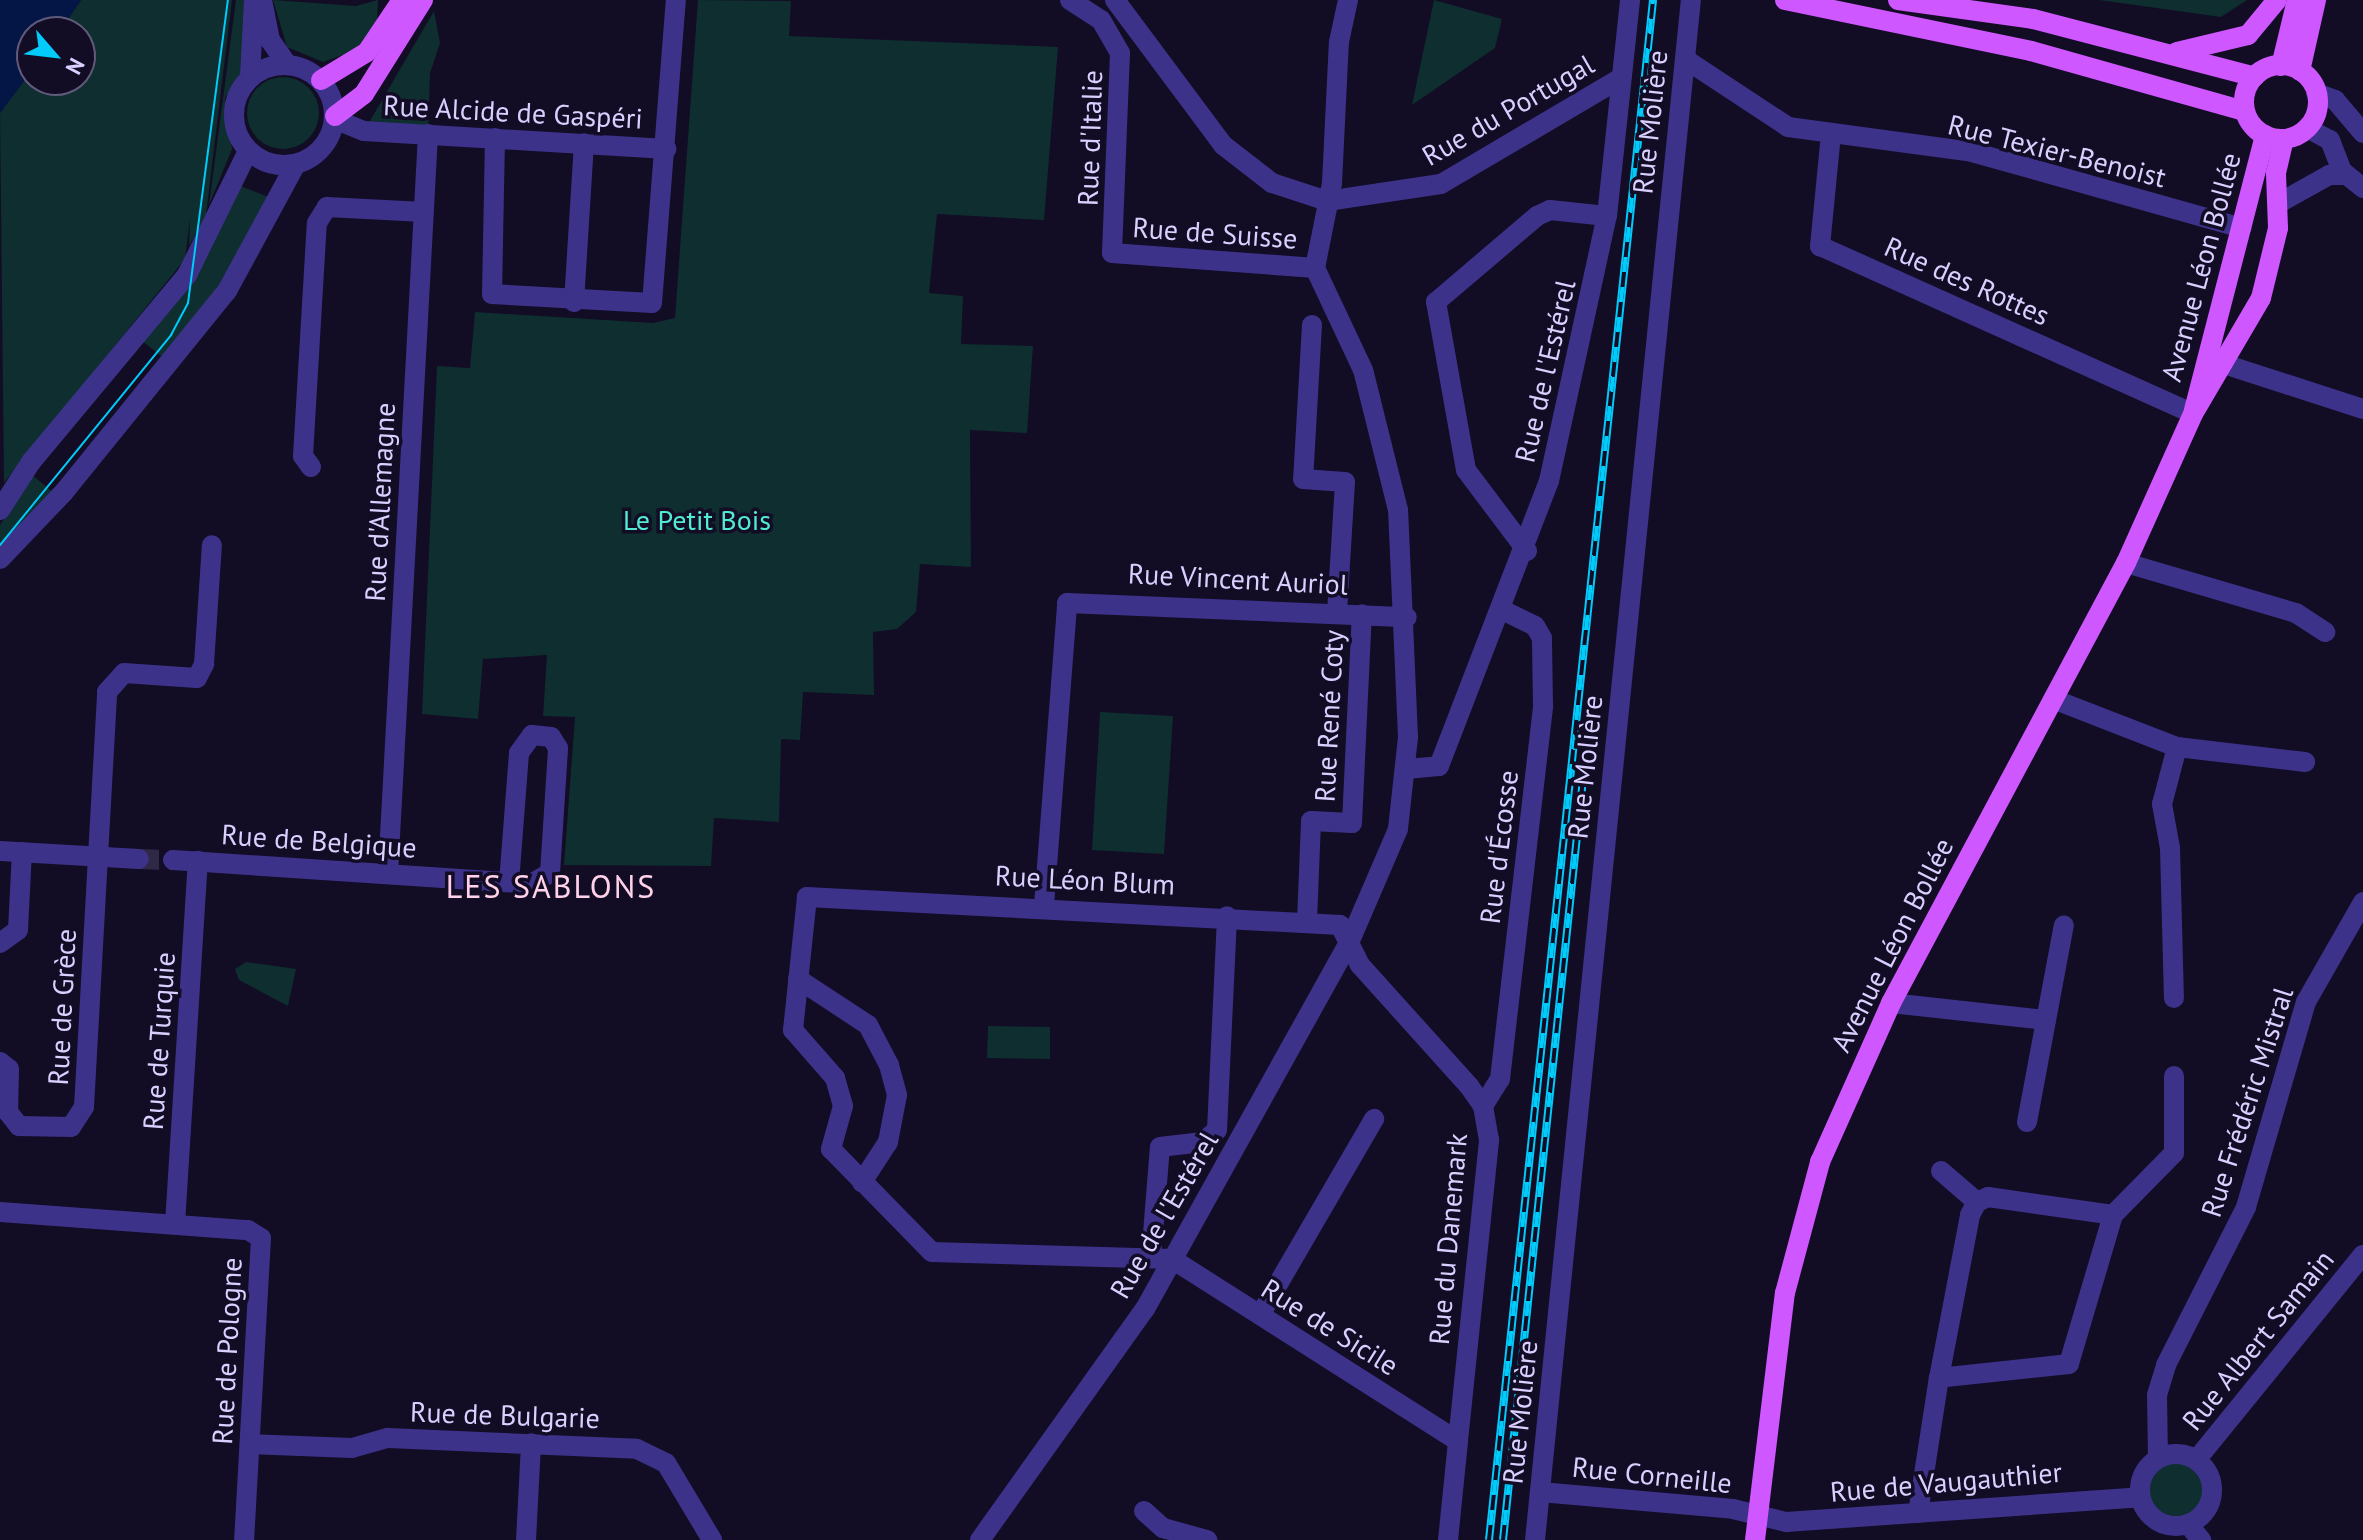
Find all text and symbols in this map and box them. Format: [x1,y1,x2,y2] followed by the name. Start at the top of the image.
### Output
[16,16,96,96] north arrow
[1416,47,1600,173] street label: Rue du Portugal
[1626,49,1674,195] street label: Rue Molière
[60,53,91,79] text: N
[1071,70,1109,206] street label: Rue d'Italie
[382,88,644,136] street label: Rue Alcide de Gaspéri
[1944,108,2170,194] street label: Rue Texier-Benoist
[2154,149,2248,385] street label: Avenue Léon Bollée
[1131,210,1299,256] street label: Rue de Suisse
[1879,230,2055,332] street label: Rue des Rottes
[1508,276,1582,466] street label: Rue de l'Estérel
[358,402,402,602] street label: Rue d'Allemagne
[623,503,771,537] park label: Le Petit Bois
[1126,556,1350,602] street label: Rue Vincent Auriol
[1308,629,1350,803] street label: Rue René Coty
[1561,694,1609,840] street label: Rue Molière
[1473,768,1525,926] street label: Rue d'Écosse
[220,817,418,865] street label: Rue de Belgique
[1824,833,1960,1057] street label: Avenue Léon Bollée
[994,859,1176,901] street label: Rue Léon Blum
[446,867,656,905] district label: LES SABLONS
[41,928,83,1086] street label: Rue de Grèce
[136,951,182,1131] street label: Rue de Turquie
[2194,983,2300,1221] street label: Rue Frédéric Mistral
[1103,1126,1225,1304] street label: Rue de l'Estérel
[1422,1132,1474,1346] street label: Rue du Danemark
[2175,1243,2341,1437] street label: Rue Albert Samain
[205,1257,249,1445] street label: Rue de Pologne
[1255,1272,1405,1382] street label: Rue de Sicile
[1496,1339,1544,1485] street label: Rue Molière
[410,1395,600,1435] street label: Rue de Bulgarie
[1571,1450,1733,1500] street label: Rue Corneille
[1828,1455,2064,1509] street label: Rue de Vaugauthier

